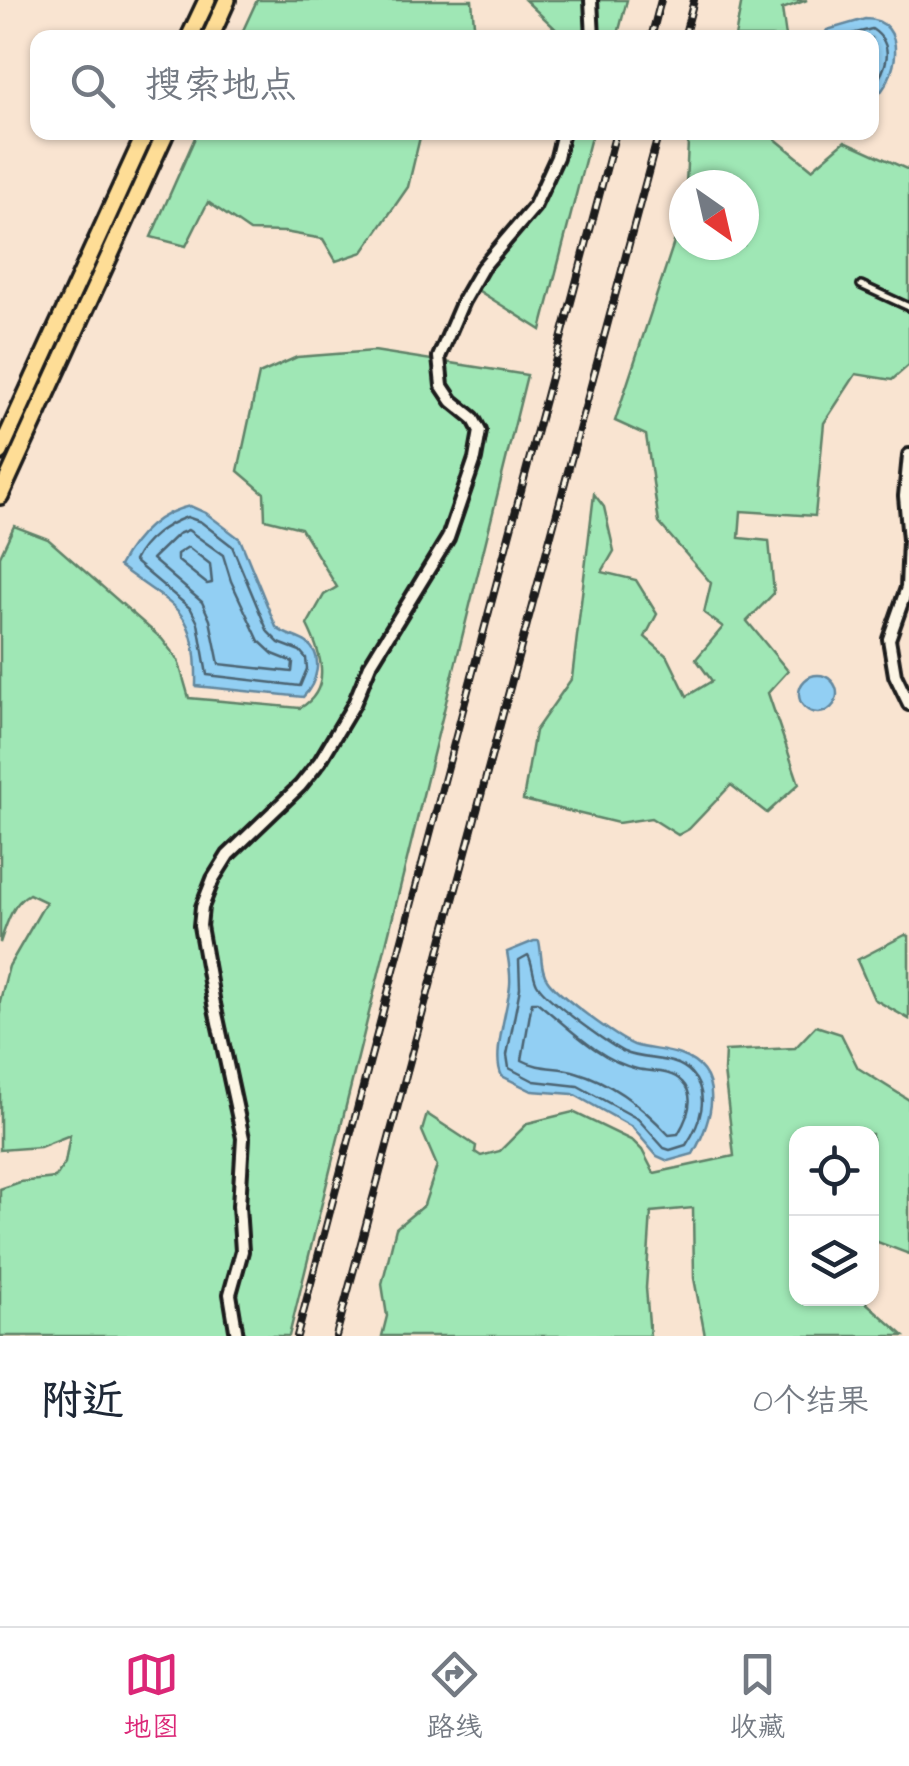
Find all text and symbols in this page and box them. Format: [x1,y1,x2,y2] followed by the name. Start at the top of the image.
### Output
[30,30,879,140] search box
[65,58,120,113] icon: search
[145,60,297,112] text: 搜索地点
[669,170,759,260] north arrow
[789,1126,879,1306] map controls
[789,1126,879,1216] button: locate
[789,1216,879,1306] button: layers
[40,1373,124,1431] text: 附近
[753,1379,869,1424] text: 0个结果
[123,1647,180,1747] tab: 地图
[426,1647,483,1747] tab: 路线
[729,1647,786,1747] tab: 收藏

